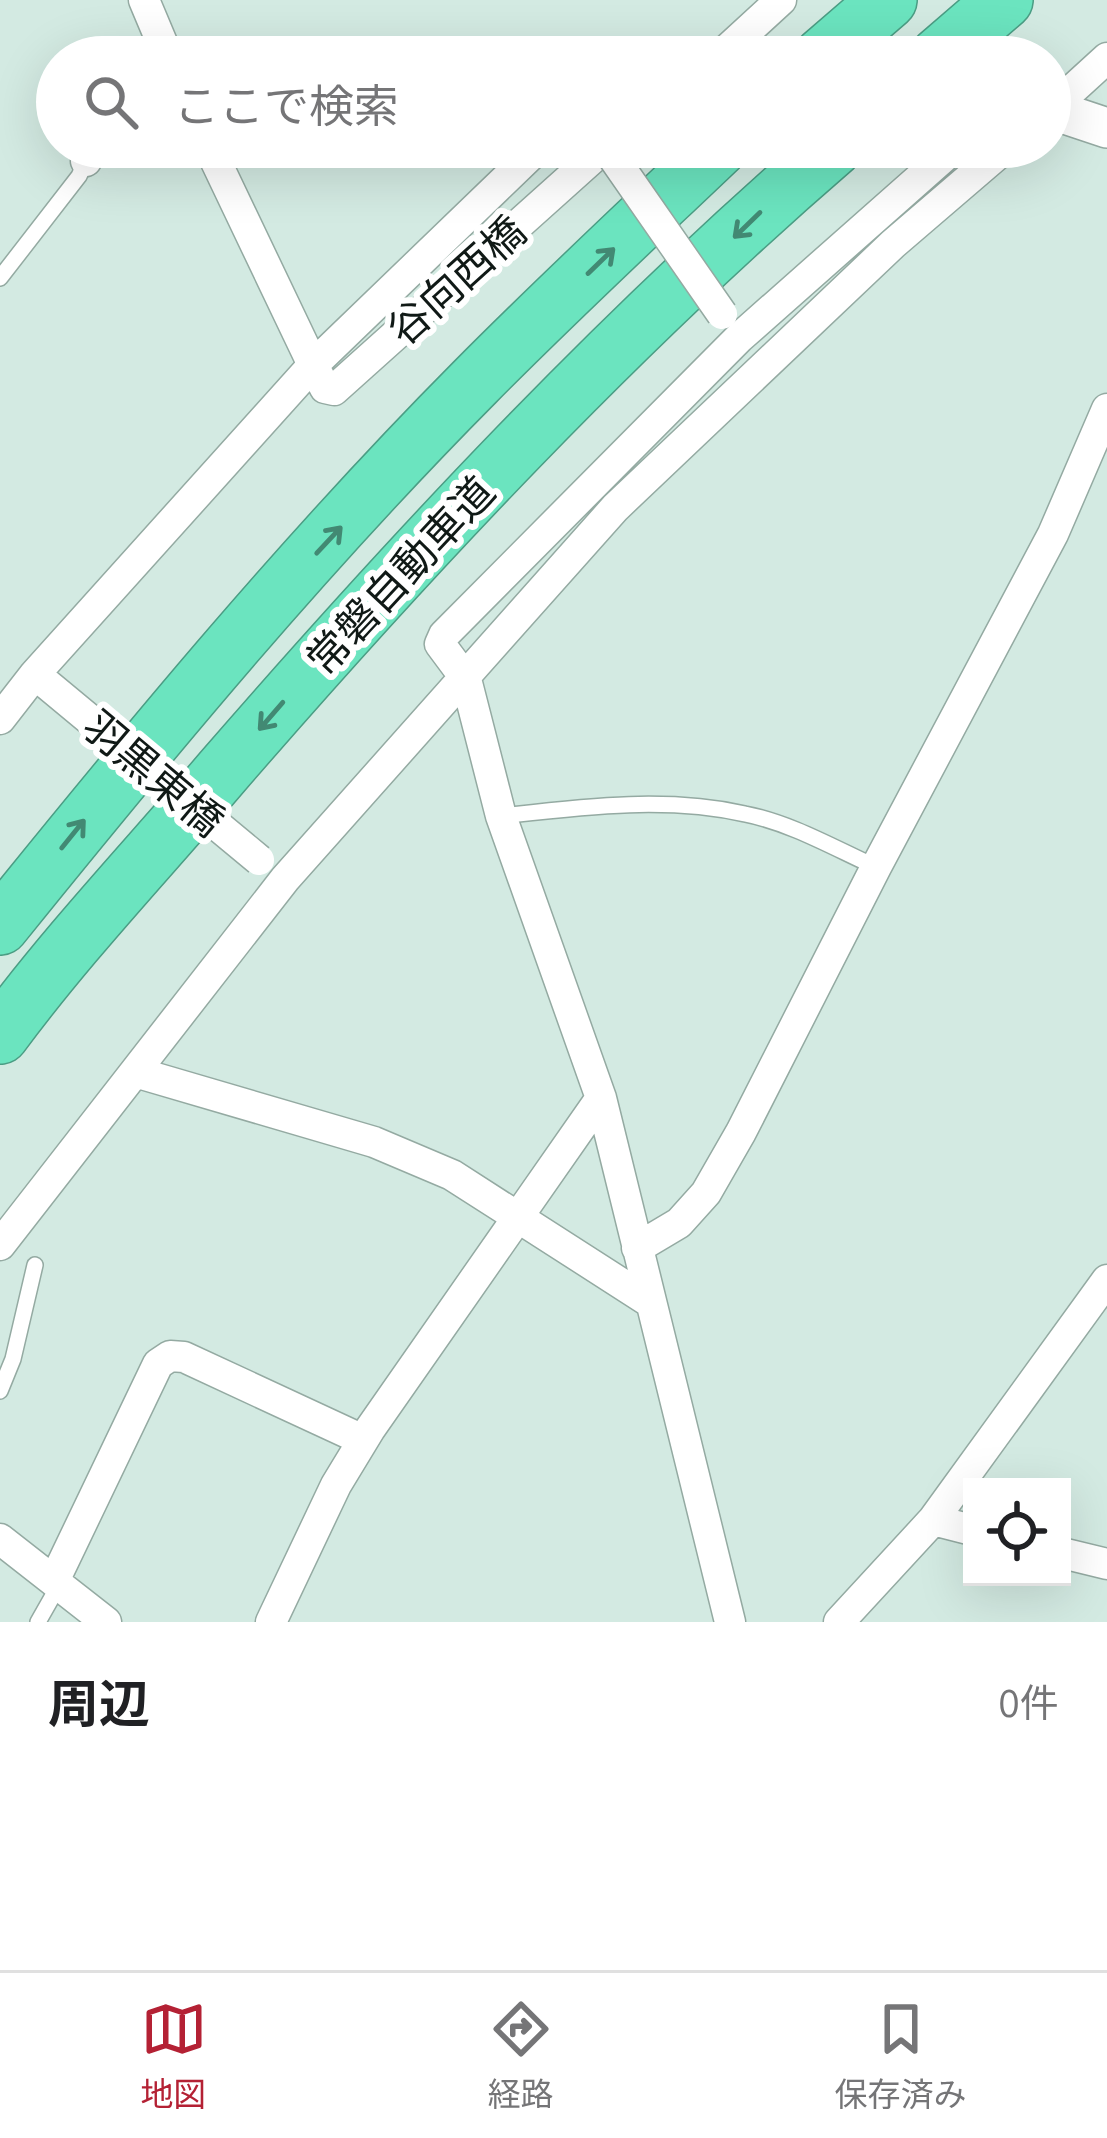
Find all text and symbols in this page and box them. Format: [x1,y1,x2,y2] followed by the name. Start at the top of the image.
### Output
[36,36,1071,168] search box
[78,69,144,135] icon: search
[174,80,399,131] text: ここで検索
[378,206,534,354] street label: 谷向西橋
[733,210,762,239] one-way arrow
[586,247,615,275] one-way arrow
[297,467,503,683] street label: 常磐自動車道
[314,526,343,556] one-way arrow
[258,700,285,731] one-way arrow
[75,701,233,845] street label: 羽黒東橋
[60,819,86,851] one-way arrow
[963,1478,1071,1586] map controls
[963,1478,1071,1586] button: locate
[48,1674,150,1732] text: 周辺
[998,1681,1059,1724] text: 0件
[141,1996,207,2116] tab: 地図
[488,1996,554,2116] tab: 経路
[835,1996,967,2116] tab: 保存済み

